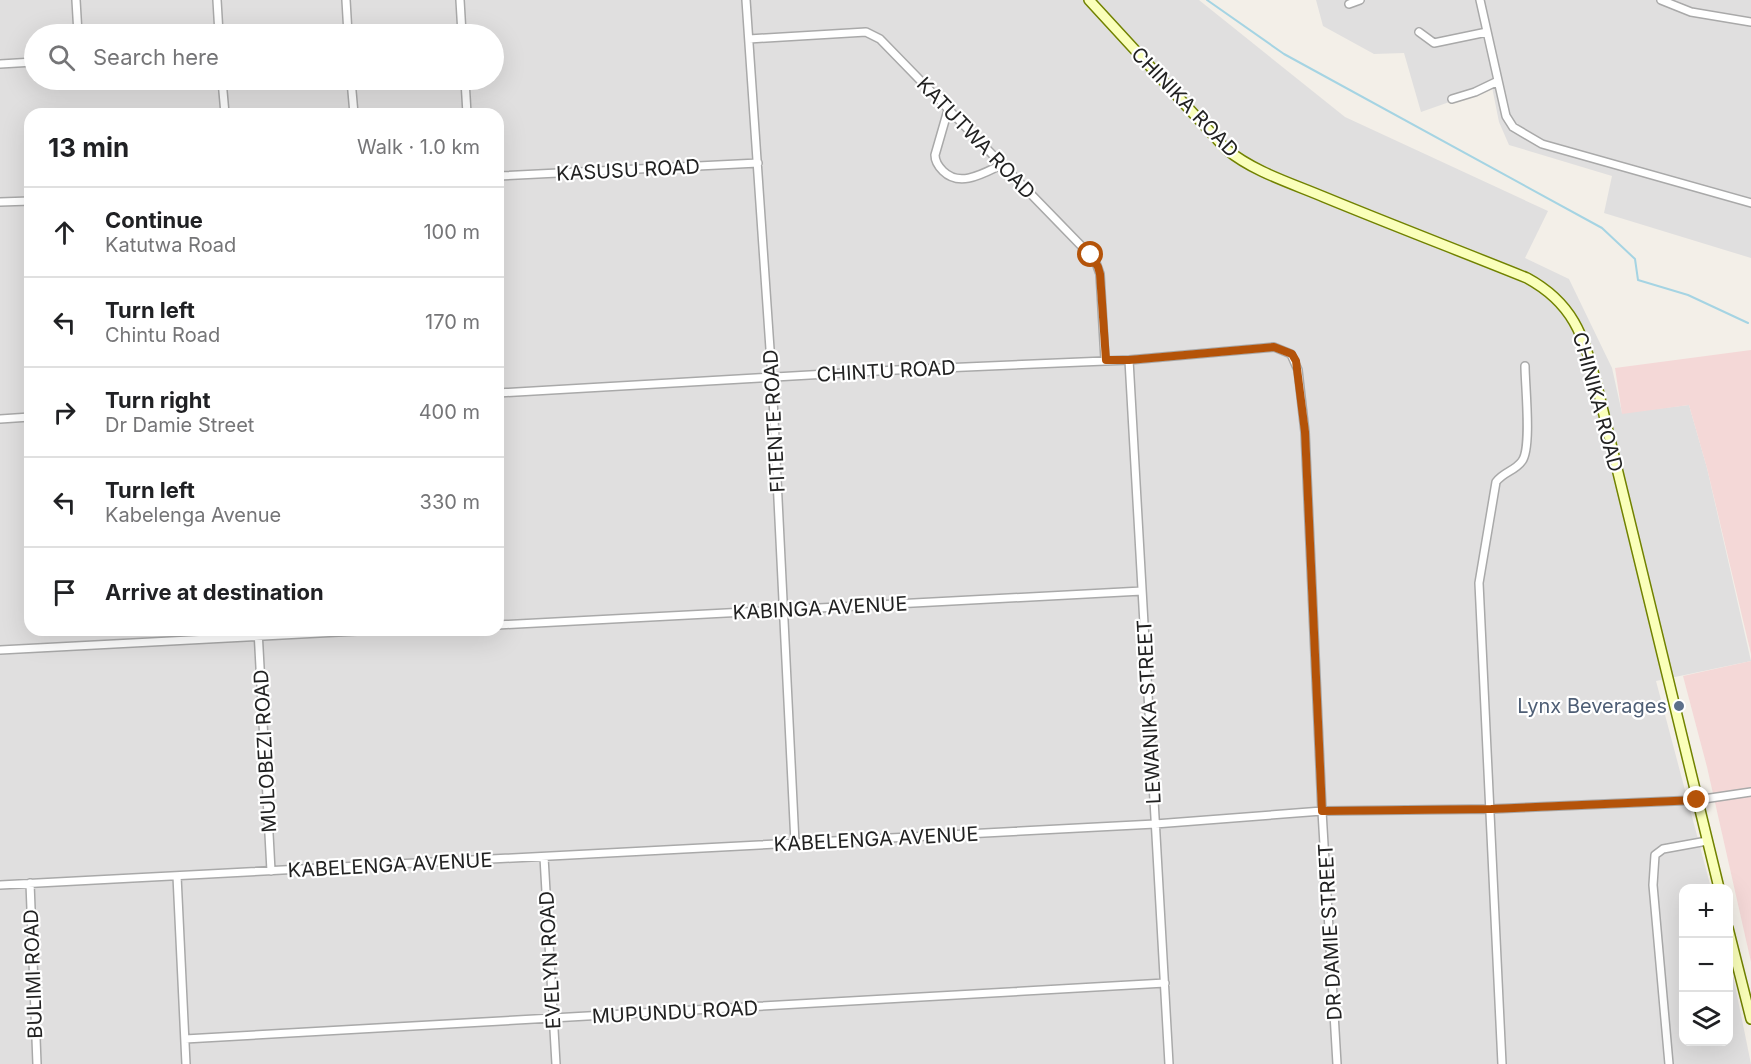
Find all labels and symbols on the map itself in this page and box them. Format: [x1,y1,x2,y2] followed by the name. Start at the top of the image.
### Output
[1126,42,1244,162] street label: CHINIKA ROAD
[912,72,1040,204] street label: KATUTWA ROAD
[555,154,701,186] street label: KASUSU ROAD
[1077,241,1103,267] route start
[1568,329,1628,475] street label: CHINIKA ROAD
[758,349,790,493] street label: FITENTE ROAD
[816,355,956,387] street label: CHINTU ROAD
[732,591,908,625] street label: KABINGA AVENUE
[1132,619,1166,805] street label: LEWANIKA STREET
[249,669,281,833] street label: MULOBEZI ROAD
[1517,694,1667,718] place label: Lynx Beverages
[1672,699,1686,713] marker: Lynx Beverages
[1683,786,1709,812] route end
[773,822,979,856] street label: KABELENGA AVENUE
[1313,843,1347,1021] street label: DR DAMIE STREET
[287,848,493,882] street label: KABELENGA AVENUE
[534,890,566,1030] street label: EVELYN ROAD
[19,909,47,1039] street label: BULIMI ROAD
[591,996,759,1028] street label: MUPUNDU ROAD

